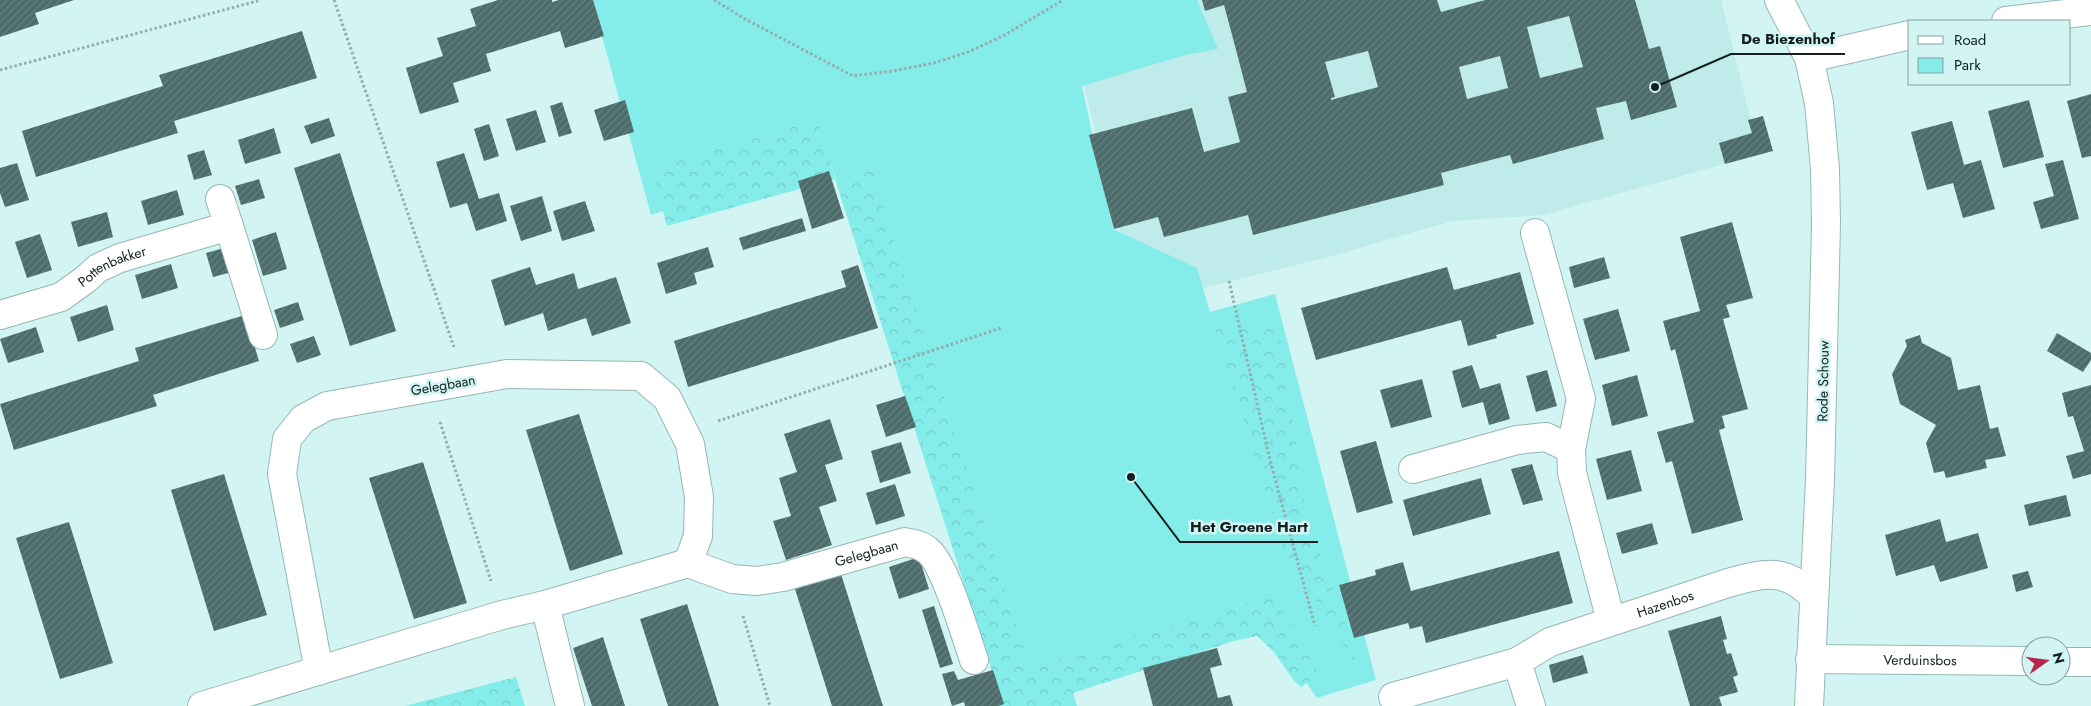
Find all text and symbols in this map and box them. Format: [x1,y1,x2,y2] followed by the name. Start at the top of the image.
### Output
[1908,20,2071,85] legend
[1731,24,1845,54] callout: De Biezenhof
[1741,28,1836,50] text: De Biezenhof
[1954,29,1986,51] text: Road
[1954,54,1981,76] text: Park
[74,241,149,292] street label: Pottenbakker
[1812,340,1834,422] street label: Rode Schouw
[409,369,477,401] street label: Gelegbaan
[1180,512,1318,542] callout: Het Groene Hart
[1190,516,1308,538] text: Het Groene Hart
[832,534,901,572] street label: Gelegbaan
[1634,585,1696,623] street label: Hazenbos
[2021,636,2071,686] north arrow
[1883,650,1957,670] street label: Verduinsbos
[2048,650,2070,666] text: N

